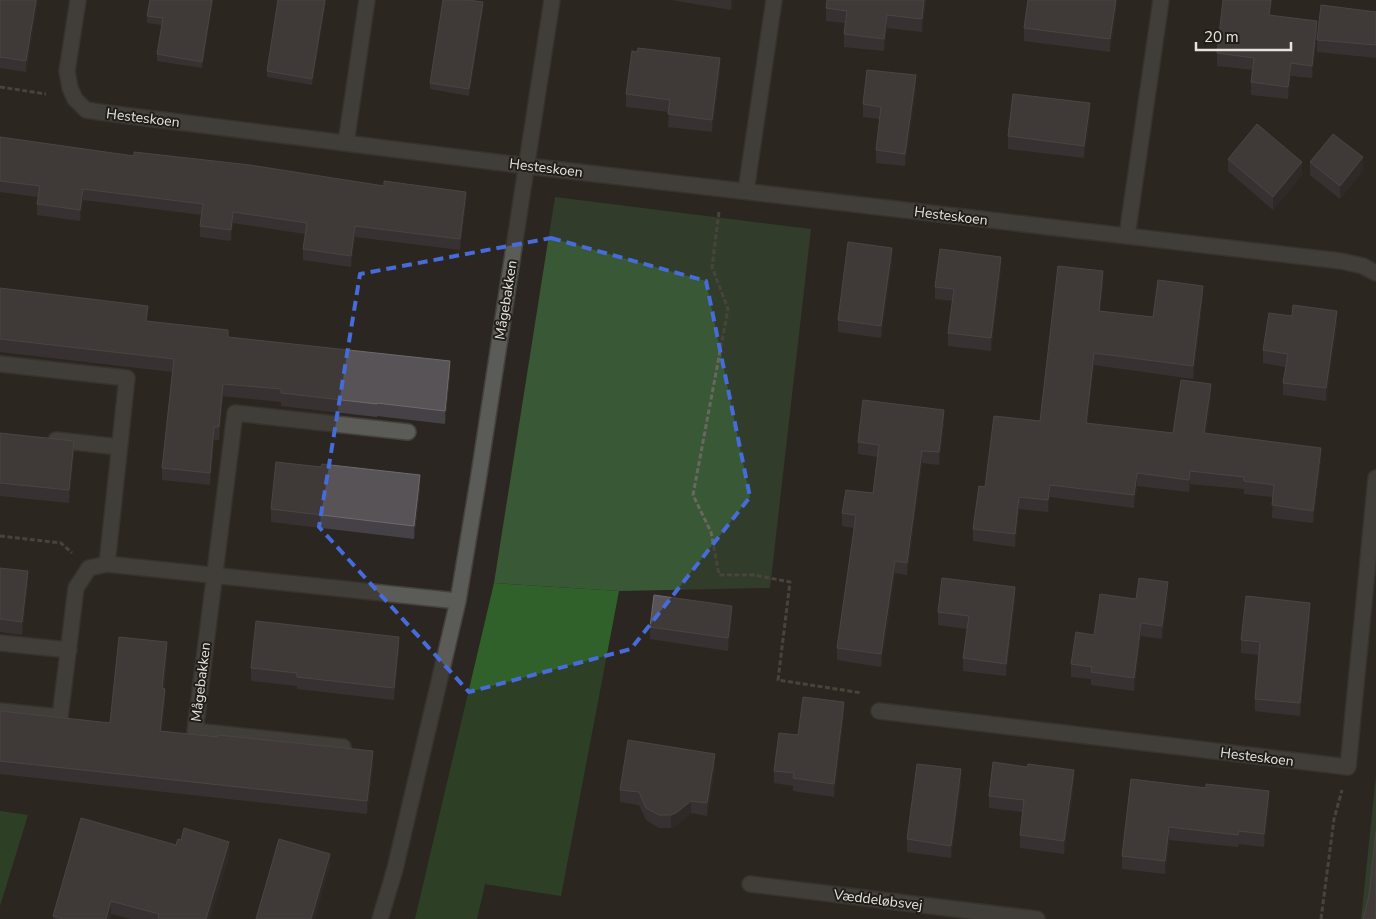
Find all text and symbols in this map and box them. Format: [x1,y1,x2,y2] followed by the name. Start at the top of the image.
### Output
[1196,20,1291,52] scale bar
[1204,27,1239,47] text: 20 m
[105,104,181,132] street label: Hesteskoen
[508,154,584,182] street label: Hesteskoen
[913,202,989,230] street label: Hesteskoen
[490,259,522,341] street label: Mågebakken
[187,641,215,723] street label: Mågebakken
[1219,743,1295,771] street label: Hesteskoen
[832,885,923,915] street label: Væddeløbsvej

